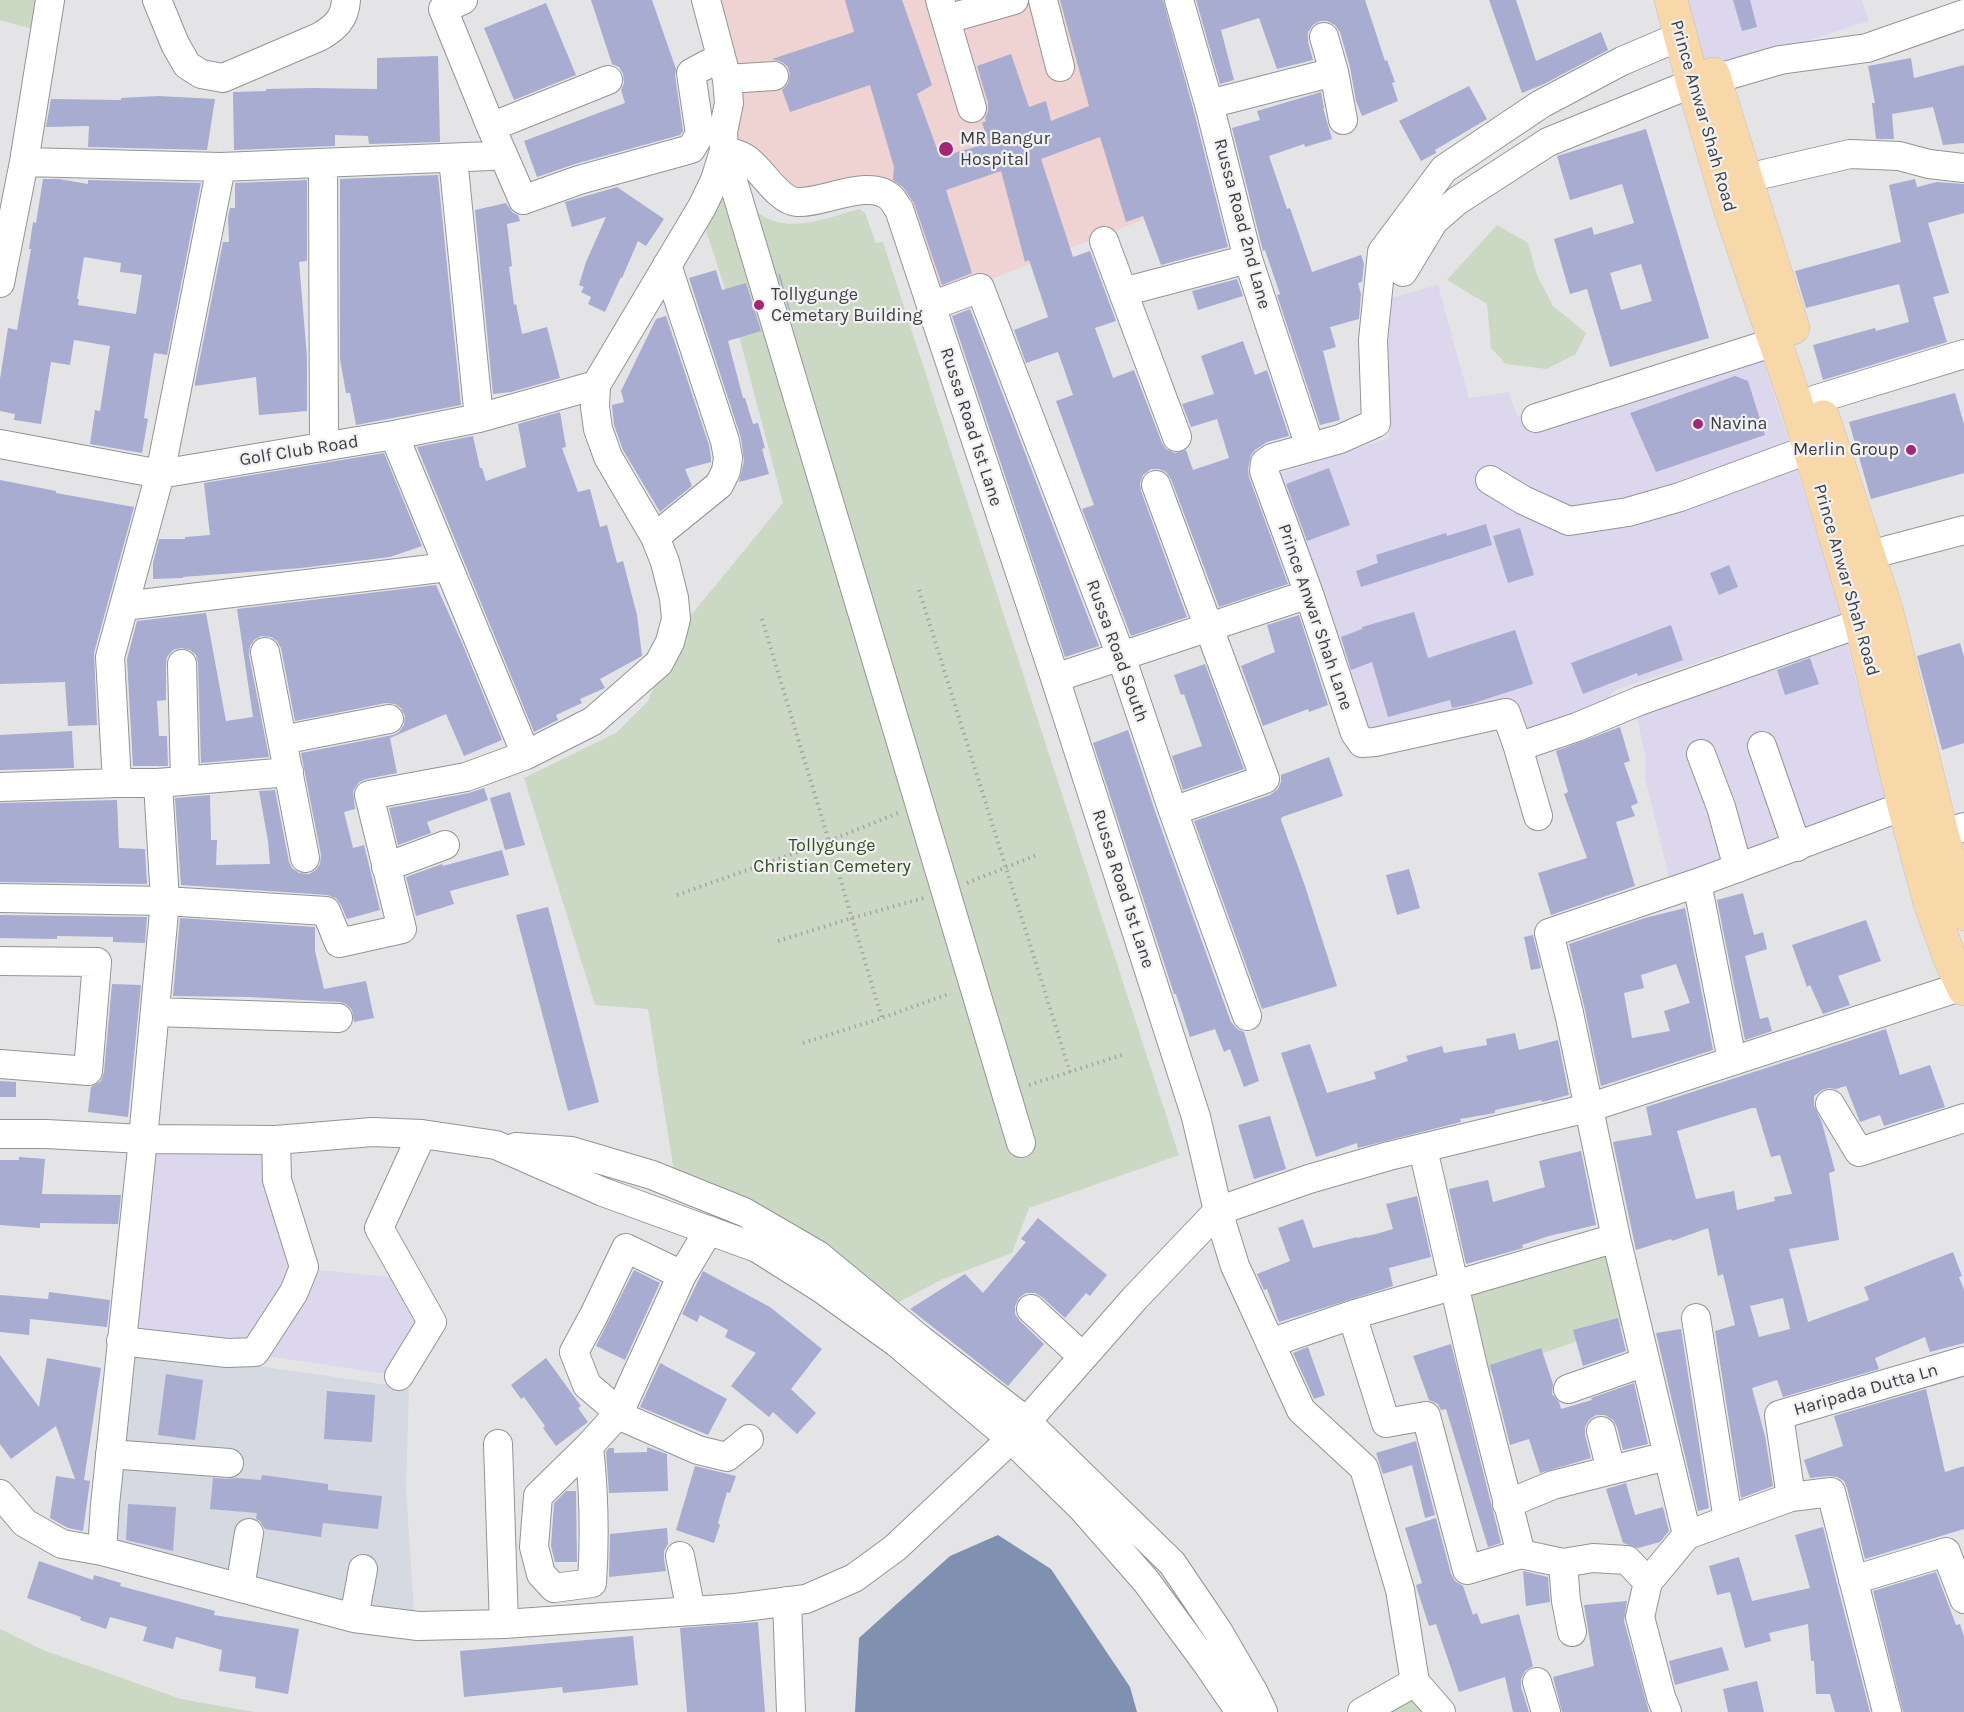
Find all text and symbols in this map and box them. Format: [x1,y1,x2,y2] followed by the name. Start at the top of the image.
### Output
[1665,18,1741,214] street label: Prince Anwar Shah Road
[960,128,1050,170] place label: MR Bangur Hospital
[1209,136,1275,312] street label: Russa Road 2nd Lane
[937,140,955,158] marker: MR Bangur Hospital
[771,284,923,326] place label: Tollygunge Cemetary Building
[752,298,766,312] marker: Tollygunge Cemetary Building
[935,345,1007,509] street label: Russa Road 1st Lane
[1710,413,1767,435] place label: Navina
[1691,417,1705,431] marker: Navina
[238,431,360,471] street label: Golf Club Road
[1793,439,1899,461] place label: Merlin Group
[1904,443,1918,457] marker: Merlin Group
[1808,482,1884,678] street label: Prince Anwar Shah Road
[1273,521,1357,713] street label: Prince Anwar Shah Lane
[1081,577,1153,725] street label: Russa Road South
[1087,807,1159,971] street label: Russa Road 1st Lane
[753,835,911,878] park label: Tollygunge Christian Cemetery
[1791,1359,1941,1421] street label: Haripada Dutta Ln

